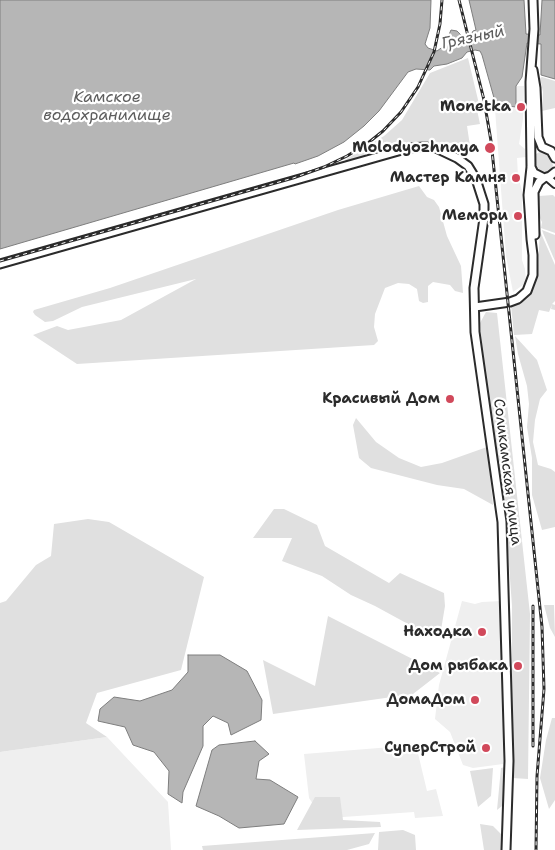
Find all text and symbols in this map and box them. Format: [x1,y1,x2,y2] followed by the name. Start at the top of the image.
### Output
[440,22,506,54] water label: Грязный
[43,88,171,126] water label: Камское водохранилище
[440,98,511,116] place label: Monetka
[515,101,527,113] marker: Monetka
[352,139,479,157] place label: Molodyozhnaya
[483,141,497,155] marker: Molodyozhnaya
[390,169,506,187] place label: Мастер Камня
[510,172,522,184] marker: Мастер Камня
[442,207,508,225] place label: Мемори
[512,210,524,222] marker: Мемори
[322,390,440,408] place label: Красивый Дом
[444,393,456,405] marker: Красивый Дом
[489,398,525,546] street label: Соликамская улица
[403,623,472,641] place label: Находка
[476,626,488,638] marker: Находка
[408,657,508,675] place label: Дом рыбака
[512,660,524,672] marker: Дом рыбака
[387,691,465,709] place label: ДомаДом
[469,694,481,706] marker: ДомаДом
[384,739,476,757] place label: СуперСтрой
[480,742,492,754] marker: СуперСтрой

